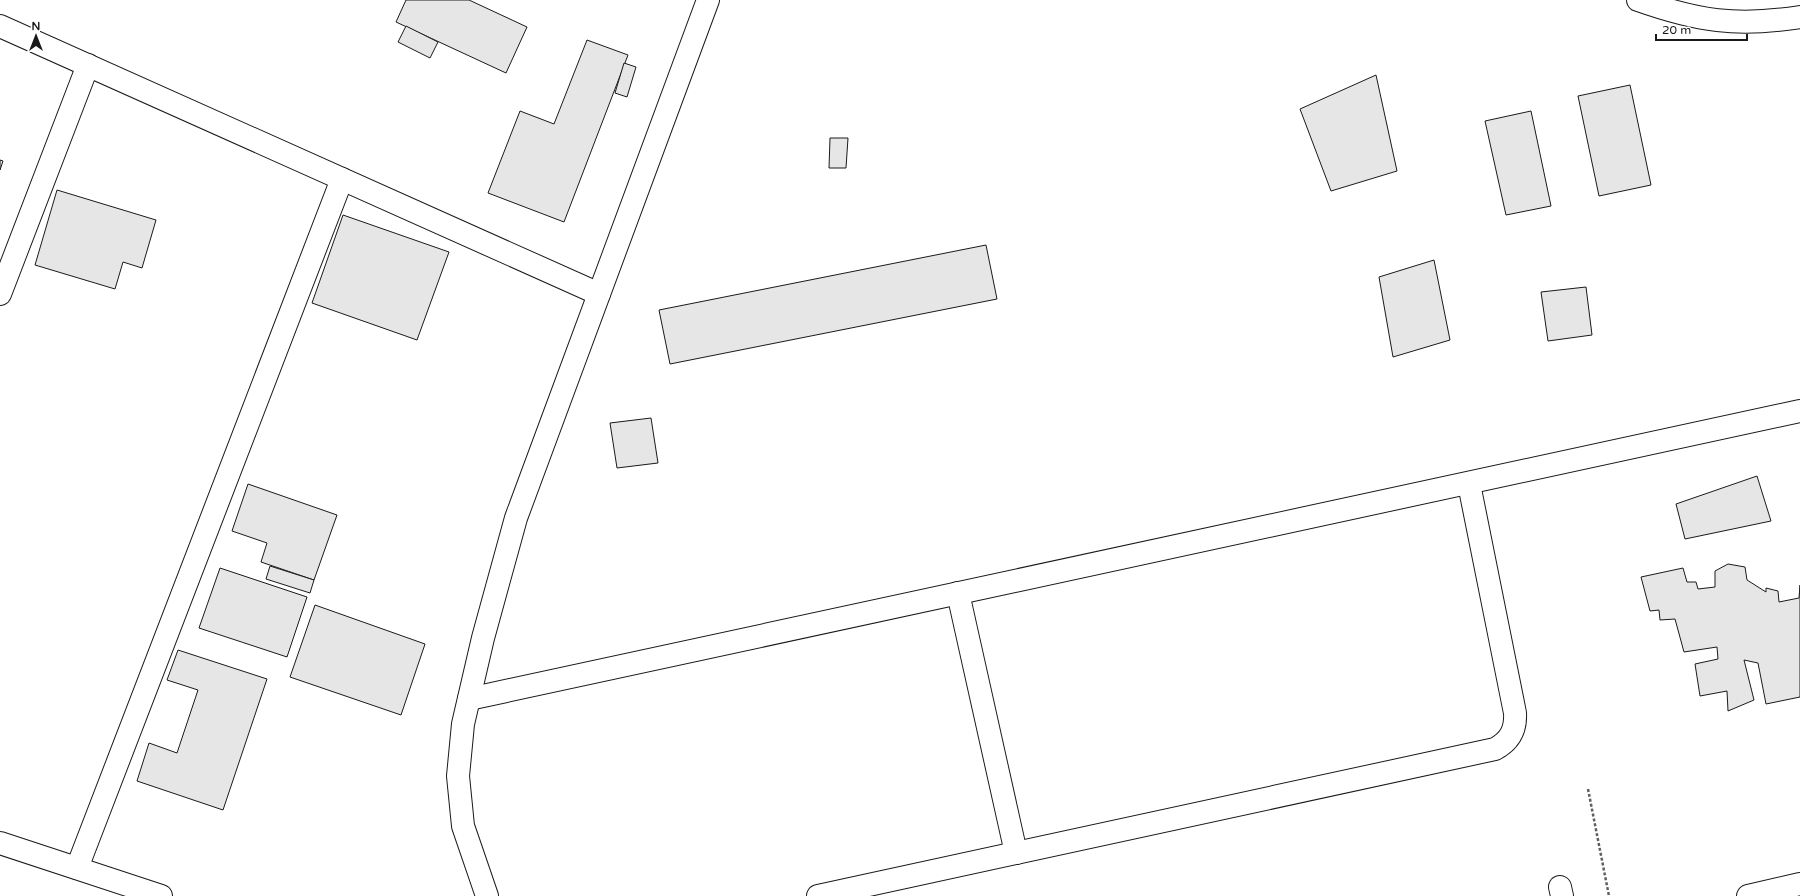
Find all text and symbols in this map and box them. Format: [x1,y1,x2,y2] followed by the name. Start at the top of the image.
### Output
[16,16,56,56] north arrow
[1656,16,1747,42] scale bar
[32,20,40,33] text: N
[1662,23,1691,37] text: 20 m

